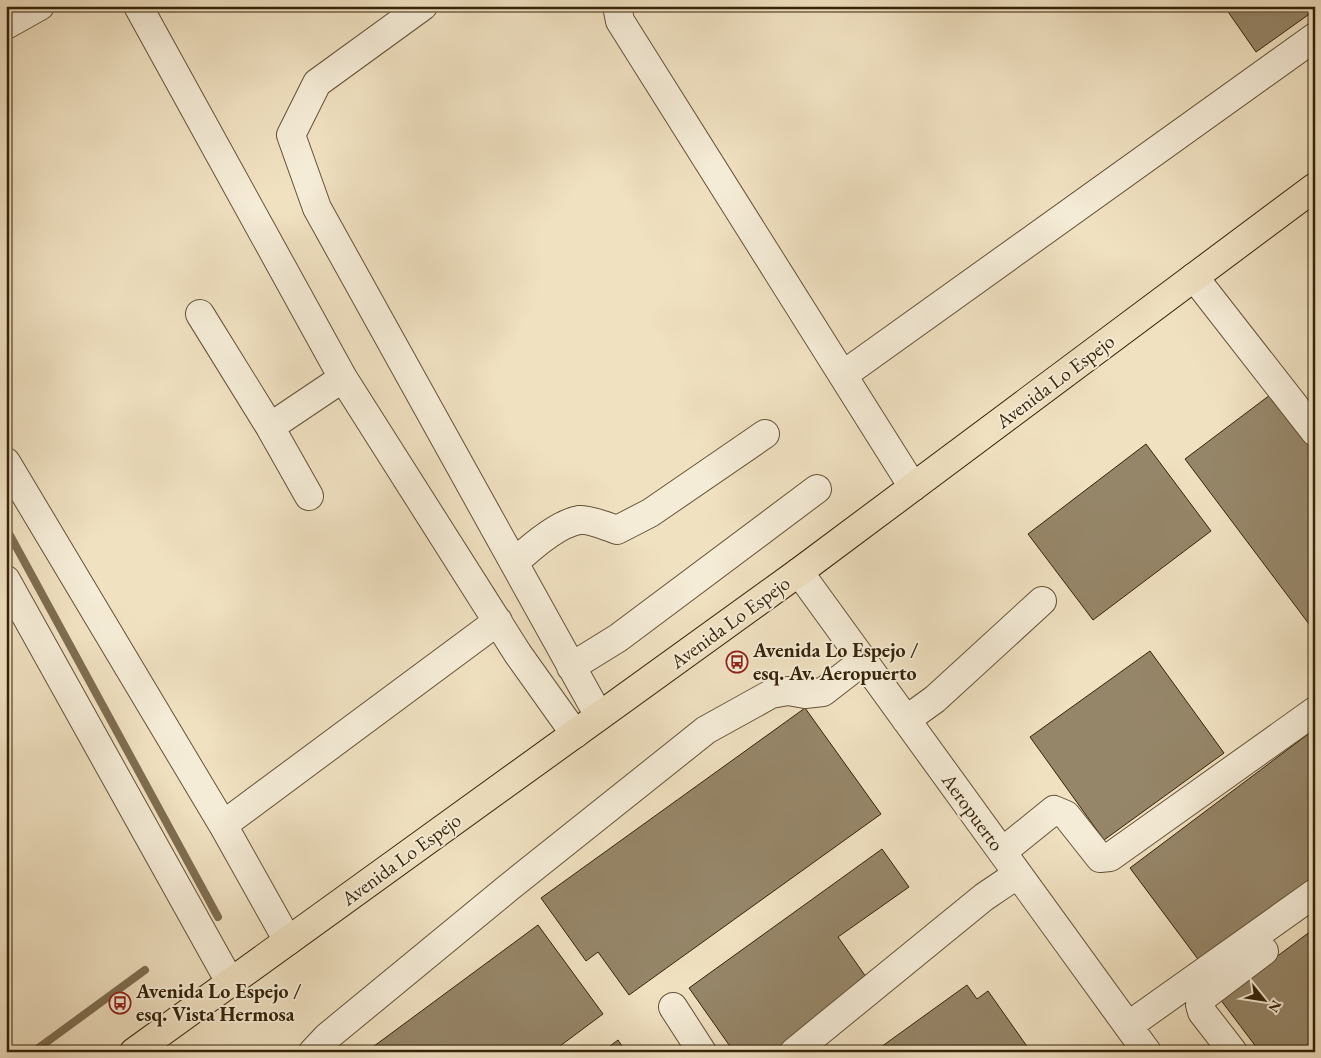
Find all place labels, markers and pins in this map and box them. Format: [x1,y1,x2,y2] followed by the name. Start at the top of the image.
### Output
[752,637,918,686] place label: Avenida Lo Espejo / esq. Av. Aeropuerto
[725,650,749,674] bus stop icon: Avenida Lo Espejo / esq. Av. Aeropuerto
[135,978,301,1027] place label: Avenida Lo Espejo / esq. Vista Hermosa
[108,991,132,1015] bus stop icon: Avenida Lo Espejo / esq. Vista Hermosa

